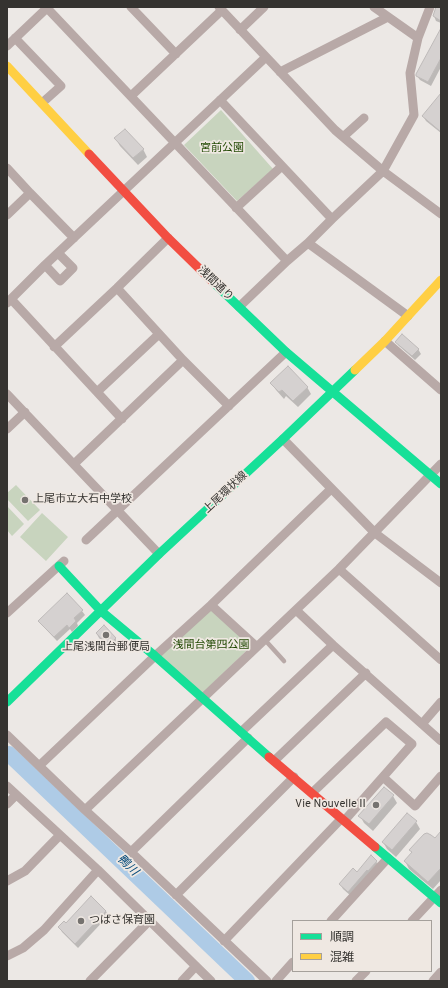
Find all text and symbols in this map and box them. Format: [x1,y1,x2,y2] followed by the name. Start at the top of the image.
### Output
[200,142,244,156] park label: 宮前公園
[195,264,235,304] street label: 浅間通り
[201,469,251,517] street label: 上尾環状線
[33,493,132,507] place label: 上尾市立大石中学校
[20,495,30,505] marker: 上尾市立大石中学校
[101,630,111,640] marker: 上尾浅間台郵便局
[173,639,249,653] park label: 浅間台第四公園
[62,641,150,655] place label: 上尾浅間台郵便局
[295,798,368,812] place label: Vie NouvelleⅡ
[371,800,381,810] marker: Vie NouvelleⅡ
[113,852,141,880] water label: 鴨川
[89,914,155,928] place label: つばさ保育園
[76,916,86,926] marker: つばさ保育園
[292,920,432,972] legend
[330,930,354,946] text: 順調
[330,950,354,966] text: 混雑

